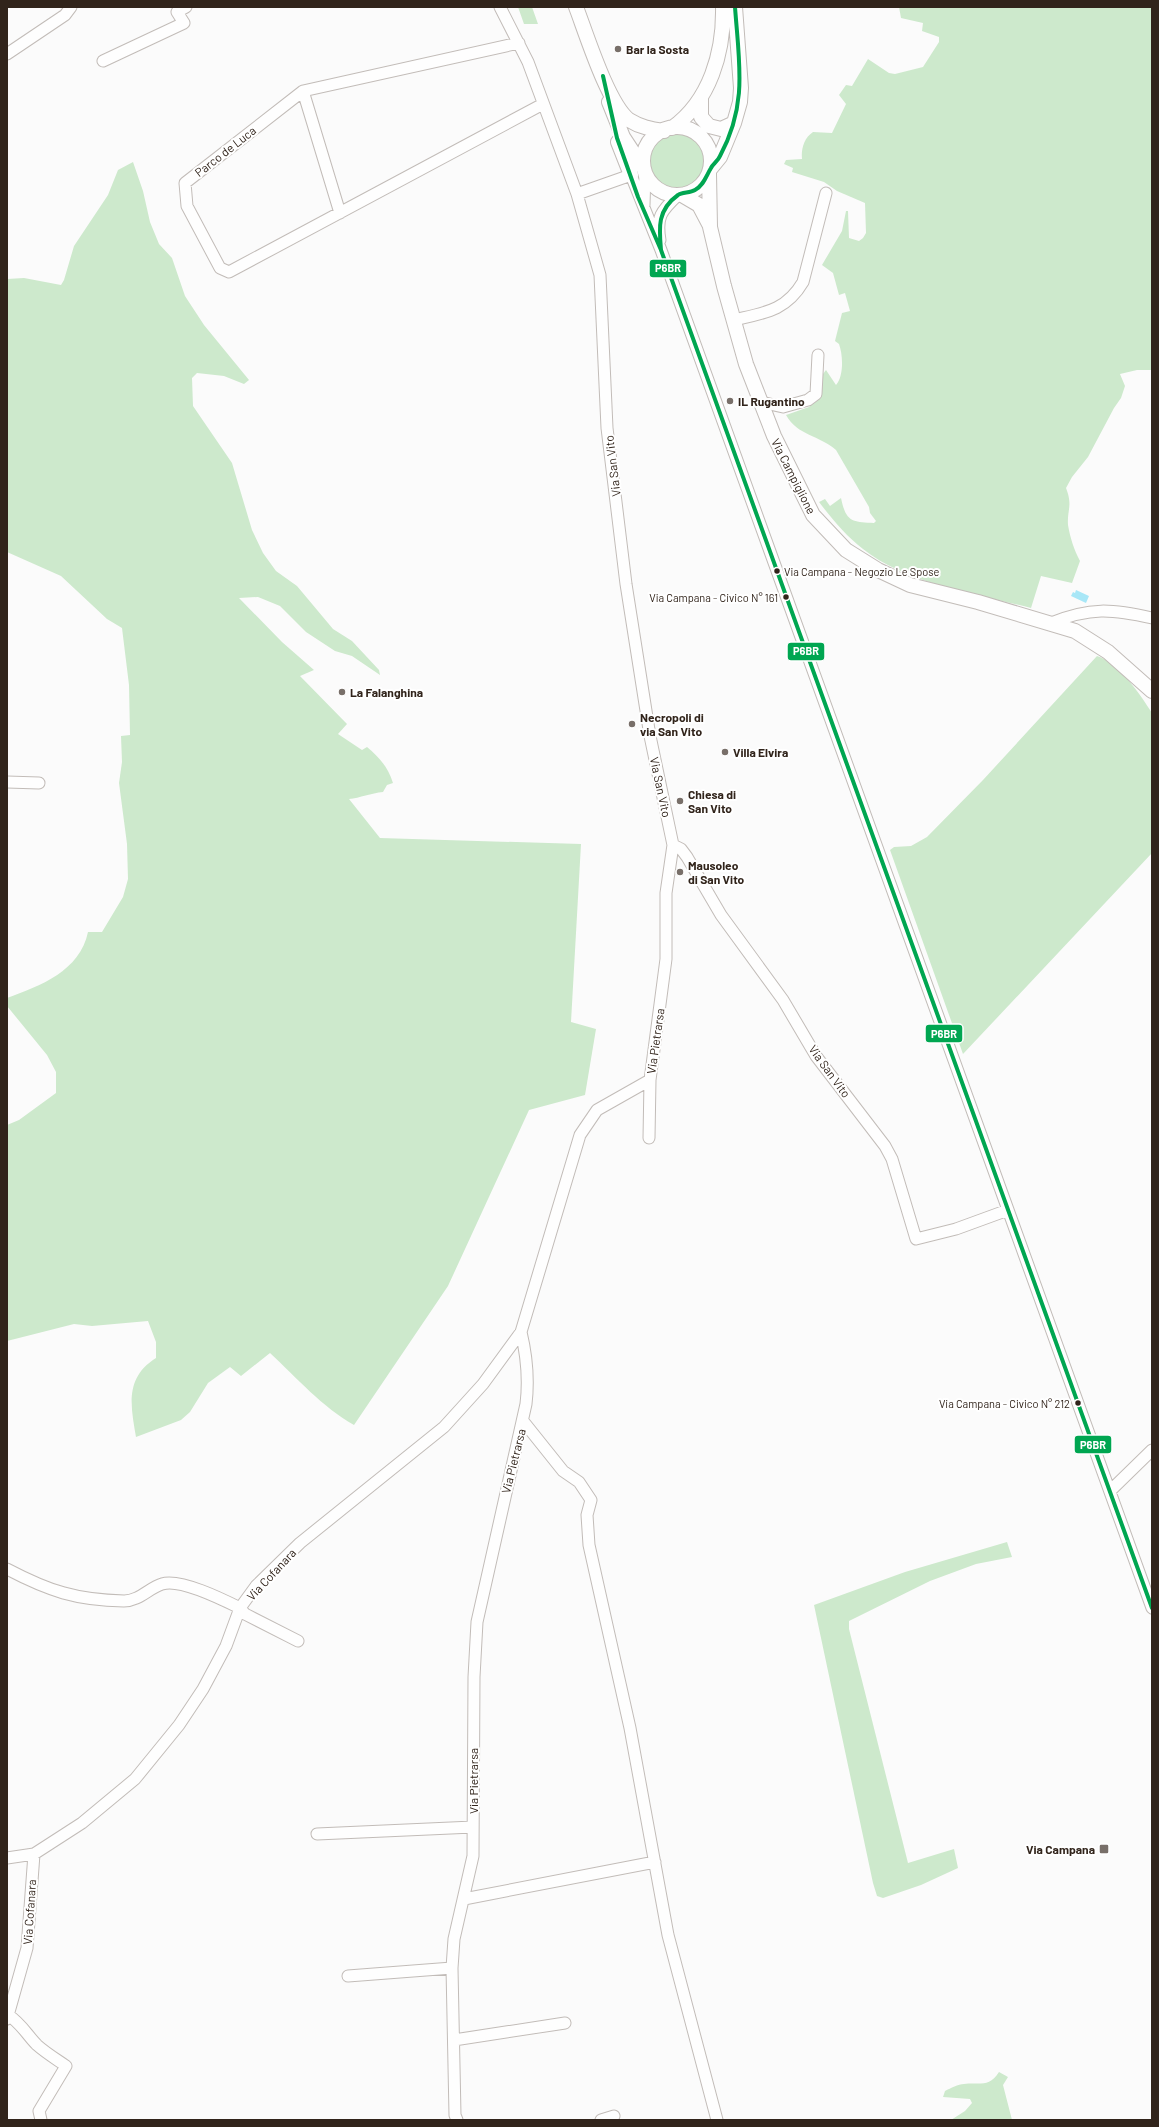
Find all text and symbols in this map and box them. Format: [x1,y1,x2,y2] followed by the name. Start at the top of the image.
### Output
[626,42,689,56] place label: Bar la Sosta
[613,44,623,54] marker: Bar la Sosta
[192,123,258,179] street label: Parco de Luca
[649,259,687,278] line badge: P6BR
[655,261,681,274] text: P6BR
[738,394,805,408] place label: IL Rugantino
[725,396,735,406] marker: IL Rugantino
[601,435,623,497] street label: Via San Vito
[769,436,819,516] street label: Via Campiglione
[784,565,939,578] place label: Via Campana - Negozio Le Spose
[772,566,782,576] marker: Via Campana - Negozio Le Spose
[649,591,778,604] place label: Via Campana - Civico N° 161
[781,592,791,602] marker: Via Campana - Civico N° 161
[787,642,825,661] line badge: P6BR
[793,644,819,657] text: P6BR
[350,685,423,699] place label: La Falanghina
[337,687,347,697] marker: La Falanghina
[640,710,704,738] place label: Necropoli di via San Vito
[627,719,637,729] marker: Necropoli di via San Vito
[733,745,788,759] place label: Villa Elvira
[720,747,730,757] marker: Villa Elvira
[648,755,674,819] street label: Via San Vito
[688,787,736,815] place label: Chiesa di San Vito
[675,796,685,806] marker: Chiesa di San Vito
[688,858,745,886] place label: Mausoleo di San Vito
[675,867,685,877] marker: Mausoleo di San Vito
[643,1007,667,1075] street label: Via Pietrarsa
[925,1024,963,1043] line badge: P6BR
[931,1027,957,1040] text: P6BR
[806,1042,854,1100] street label: Via San Vito
[939,1397,1070,1410] place label: Via Campana - Civico N° 212
[1073,1398,1083,1408] marker: Via Campana - Civico N° 212
[498,1427,528,1495] street label: Via Pietrarsa
[1074,1435,1112,1454] line badge: P6BR
[1080,1438,1106,1451] text: P6BR
[243,1545,299,1603] street label: Via Cofanara
[466,1748,480,1814] street label: Via Pietrarsa
[1026,1842,1095,1856] place label: Via Campana
[1098,1843,1110,1855] marker: Via Campana
[20,1879,38,1945] street label: Via Cofanara

